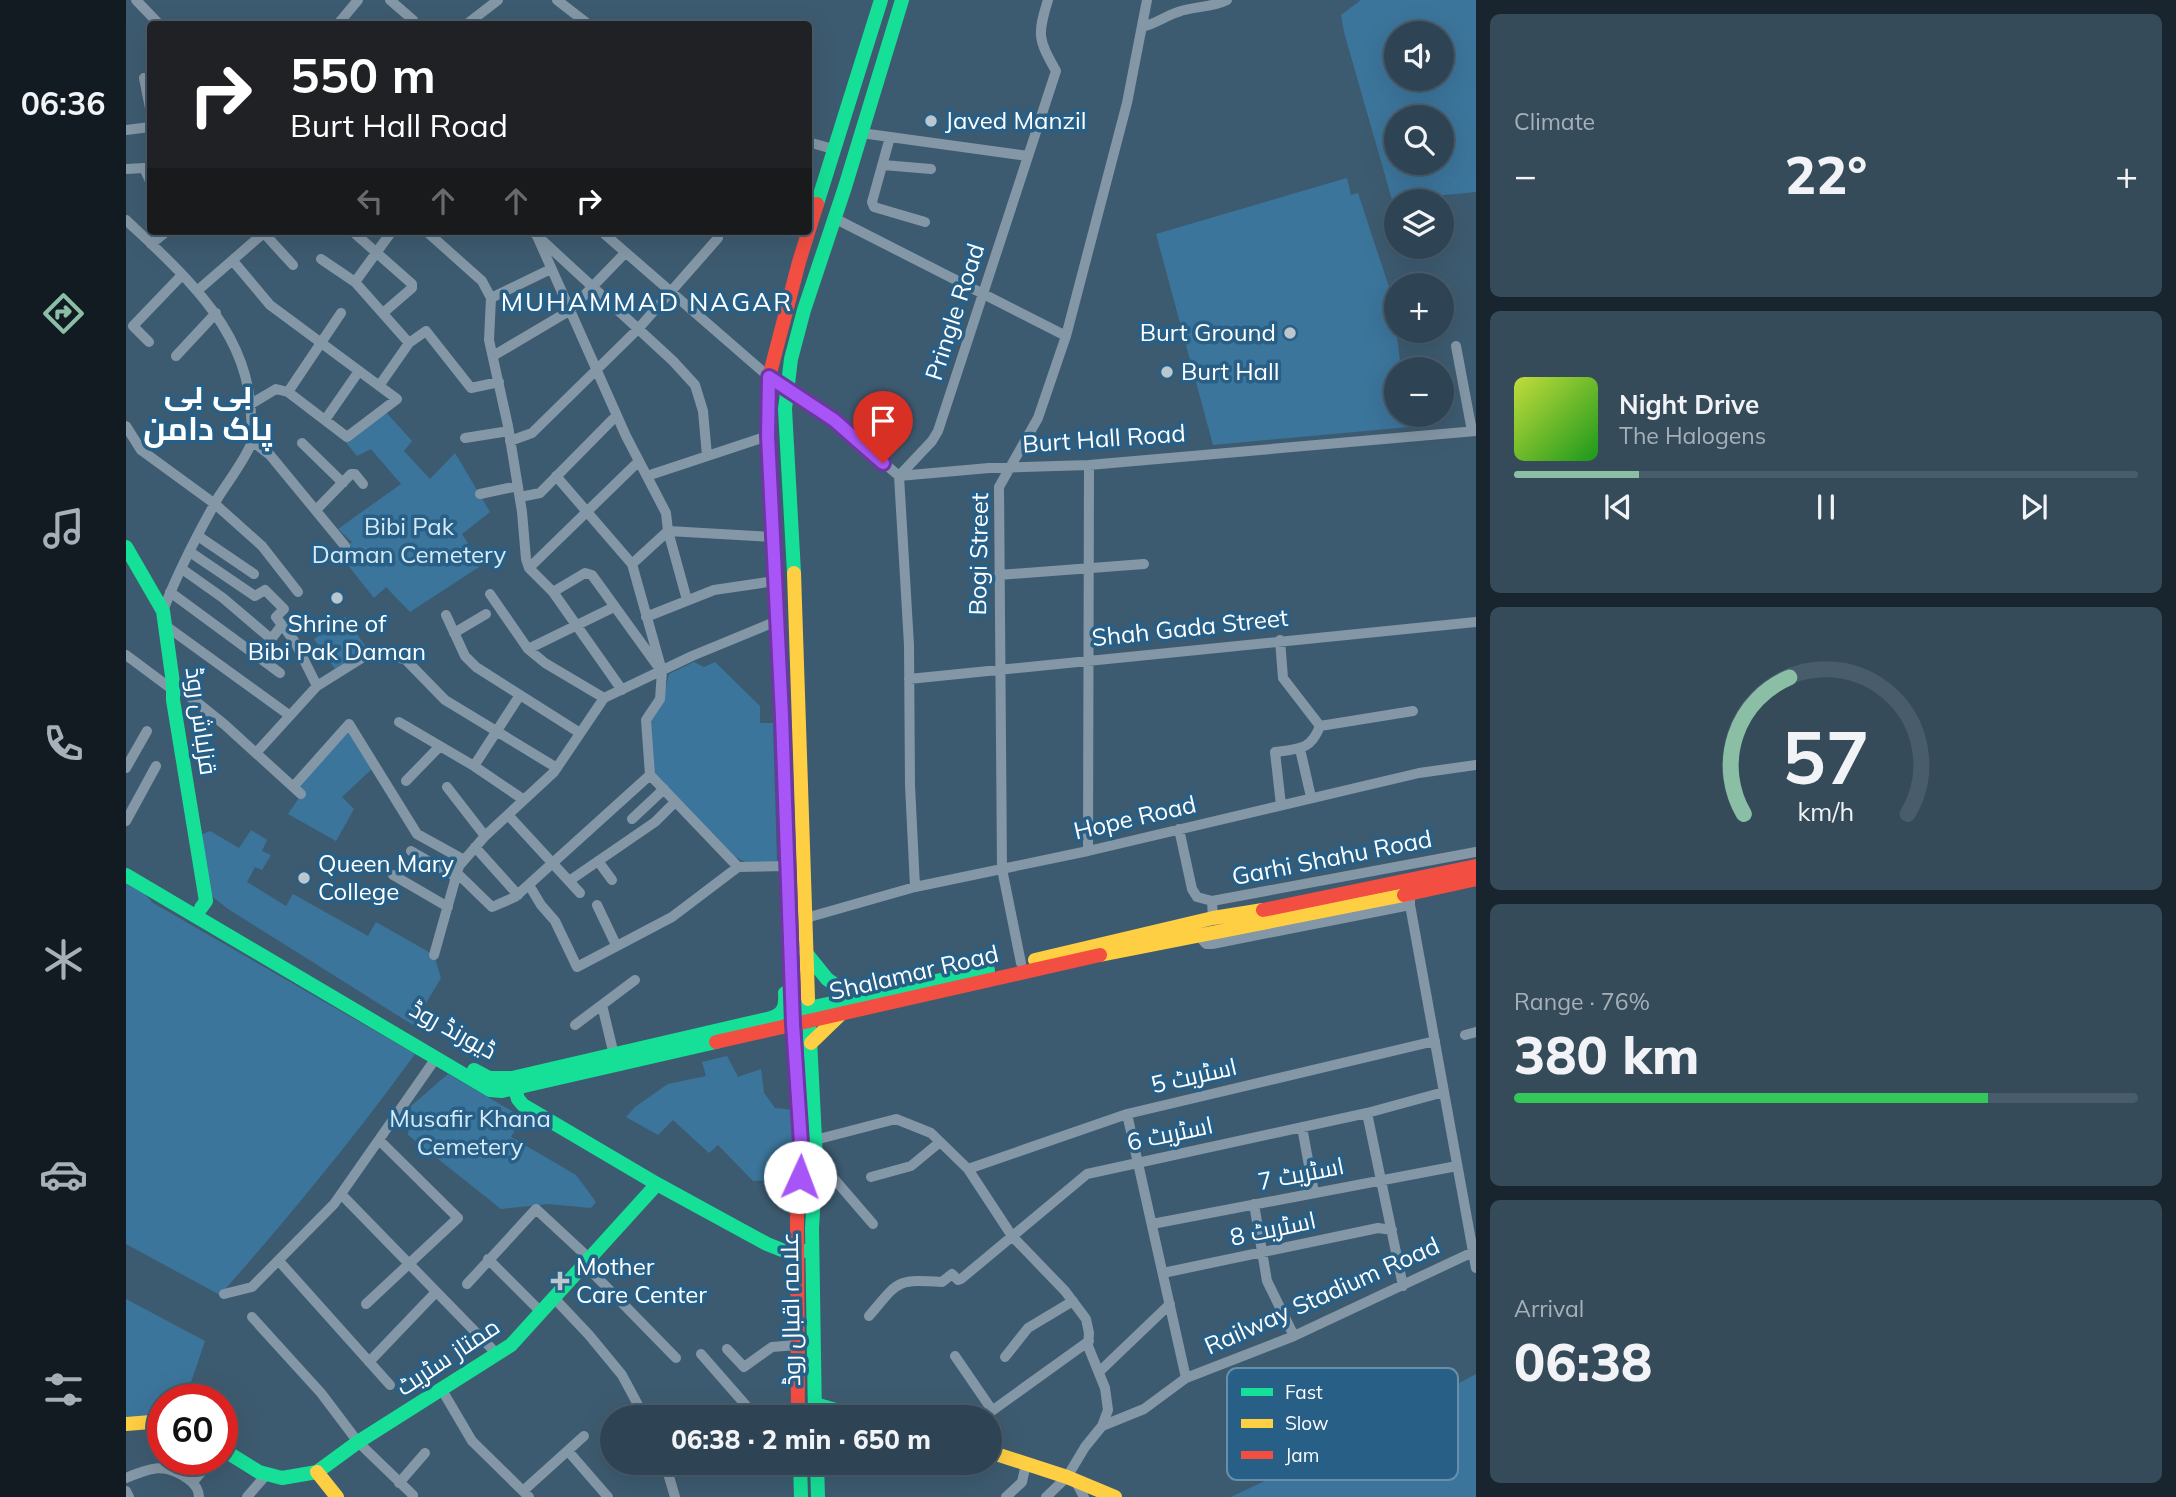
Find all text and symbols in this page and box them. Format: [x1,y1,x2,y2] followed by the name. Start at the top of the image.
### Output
[1384,21,1454,427] map controls
[1384,21,1454,91] button: sound
[290,44,436,105] text: 550 m
[175,49,266,140] icon: right
[21,83,105,123] text: 06:36
[290,105,508,145] text: Burt Hall Road
[945,105,1086,135] place label: Javed Manzil
[1384,105,1454,175] button: search
[1514,107,1595,136] text: Climate
[923,113,939,129] marker: Javed Manzil
[1785,142,1867,207] text: 22°
[1514,151,1537,199] text: −
[2115,151,2138,199] text: +
[351,182,389,220] icon: left
[424,182,462,220] icon: ahead
[497,182,535,220] icon: ahead
[570,182,608,220] icon: right
[1384,189,1454,259] button: layers
[918,239,990,384] street label: Pringle Road
[1384,273,1454,343] button: +
[501,285,793,318] district label: MUHAMMAD NAGAR
[39,289,88,338] icon: directions
[1140,317,1276,347] place label: Burt Ground
[1282,325,1298,341] marker: Burt Ground
[1181,356,1279,386] place label: Burt Hall
[1384,357,1454,427] button: −
[1159,364,1175,380] marker: Burt Hall
[143,371,273,452] district label: بی بی پاک دامن
[1619,388,1759,421] text: Night Drive
[853,391,913,463] pin
[864,402,902,440] icon: arrive
[1021,417,1187,459] street label: Burt Hall Road
[1619,421,1766,450] text: The Halogens
[1599,488,1637,526] icon: previous
[1807,488,1845,526] icon: pause
[2015,488,2053,526] icon: next
[962,492,994,616] street label: Bogi Street
[39,504,88,553] icon: music
[312,511,506,569] park label: Bibi Pak Daman Cemetery
[329,590,345,606] marker: Shrine of Bibi Pak Daman
[1090,602,1289,652] street label: Shah Gada Street
[248,608,426,666] place label: Shrine of Bibi Pak Daman
[180,665,224,777] street label: قزلباش روڈ
[1782,712,1870,803] text: 57
[39,719,88,768] icon: phone
[1071,788,1199,846] street label: Hope Road
[1798,796,1854,827] text: km/h
[1229,823,1434,891] street label: Garhi Shahu Road
[318,848,454,906] place label: Queen Mary College
[296,870,312,886] marker: Queen Mary College
[39,935,88,984] icon: climate
[826,938,1001,1006] street label: Shalamar Road
[1514,987,1650,1016] text: Range · 76%
[405,993,502,1065] street label: ڈیورنڈ روڈ
[1514,1022,1699,1087] text: 380 km
[1148,1051,1240,1099] street label: اسٹریٹ 5
[389,1103,551,1161] park label: Musafir Khana Cemetery
[1124,1109,1216,1157] street label: اسٹریٹ 6
[763,1140,837,1214] position arrow
[39,1150,88,1199] icon: car
[1255,1150,1346,1196] street label: اسٹریٹ 7
[1227,1204,1319,1252] street label: اسٹریٹ 8
[1199,1230,1444,1360] street label: Railway Stadium Road
[774,1232,806,1386] street label: علامہ اقبال روڈ
[576,1251,707,1309] place label: Mother Care Center
[550,1271,570,1291] marker: Mother Care Center
[1514,1294,1584,1323] text: Arrival
[390,1311,505,1402] street label: ممتاز سٹریٹ
[1514,1329,1652,1394] text: 06:38
[39,1365,88,1414] icon: filters
[1227,1368,1458,1480] legend
[1285,1380,1323,1404] text: Fast
[147,1384,238,1475] speed limit sign: 60
[1285,1411,1329,1435] text: Slow
[671,1423,931,1456] text: 06:38 · 2 min · 650 m
[1285,1443,1319,1467] text: Jam

